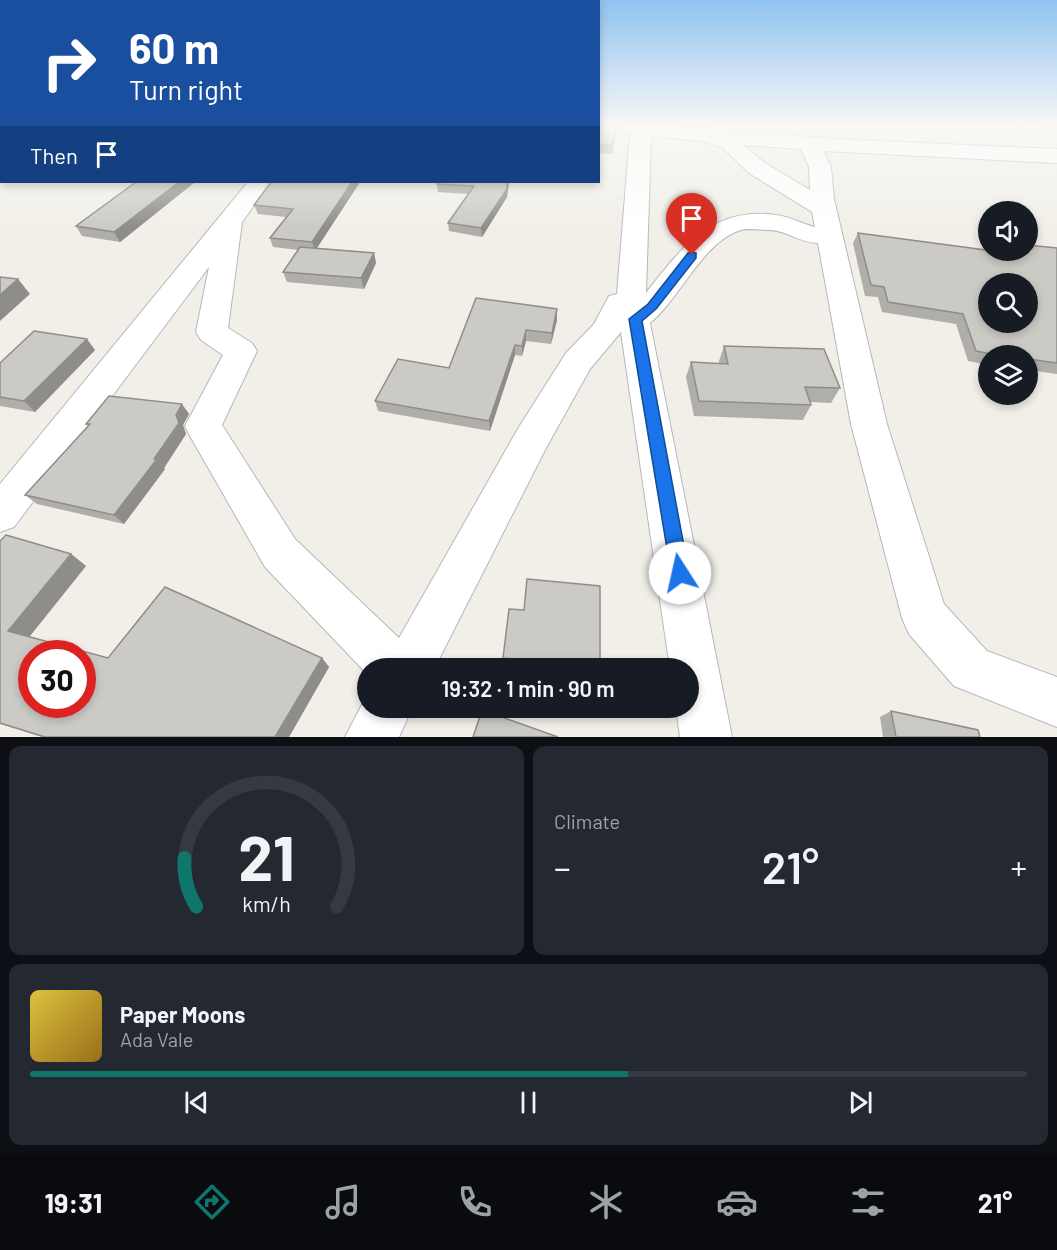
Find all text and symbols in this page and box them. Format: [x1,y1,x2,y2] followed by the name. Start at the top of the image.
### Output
[129,22,219,72] text: 60 m
[30,24,108,102] icon: right
[129,73,243,105] text: Turn right
[90,138,123,171] icon: arrive
[30,142,78,168] text: Then
[666,193,717,255] pin
[978,201,1038,405] map controls
[978,201,1038,261] button: sound
[675,202,708,235] icon: arrive
[978,273,1038,333] button: search
[978,345,1038,405] button: layers
[648,541,712,605] position arrow
[18,640,96,718] speed limit sign: 30
[441,675,615,701] text: 19:32 · 1 min · 90 m
[554,809,620,833] text: Climate
[238,819,295,893] text: 21
[762,839,819,893] text: 21°
[554,847,571,887] text: −
[1010,847,1027,887] text: +
[242,892,291,917] text: km/h
[120,1001,245,1027] text: Paper Moons
[120,1027,193,1051] text: Ada Vale
[180,1086,213,1119] icon: previous
[512,1086,545,1119] icon: pause
[844,1086,877,1119] icon: next
[191,1181,233,1223] icon: directions
[322,1181,364,1223] icon: music
[454,1181,496,1223] icon: phone
[585,1181,627,1223] icon: climate
[716,1181,758,1223] icon: car
[847,1181,889,1223] icon: filters
[45,1186,102,1218] text: 19:31
[978,1186,1012,1218] text: 21°

